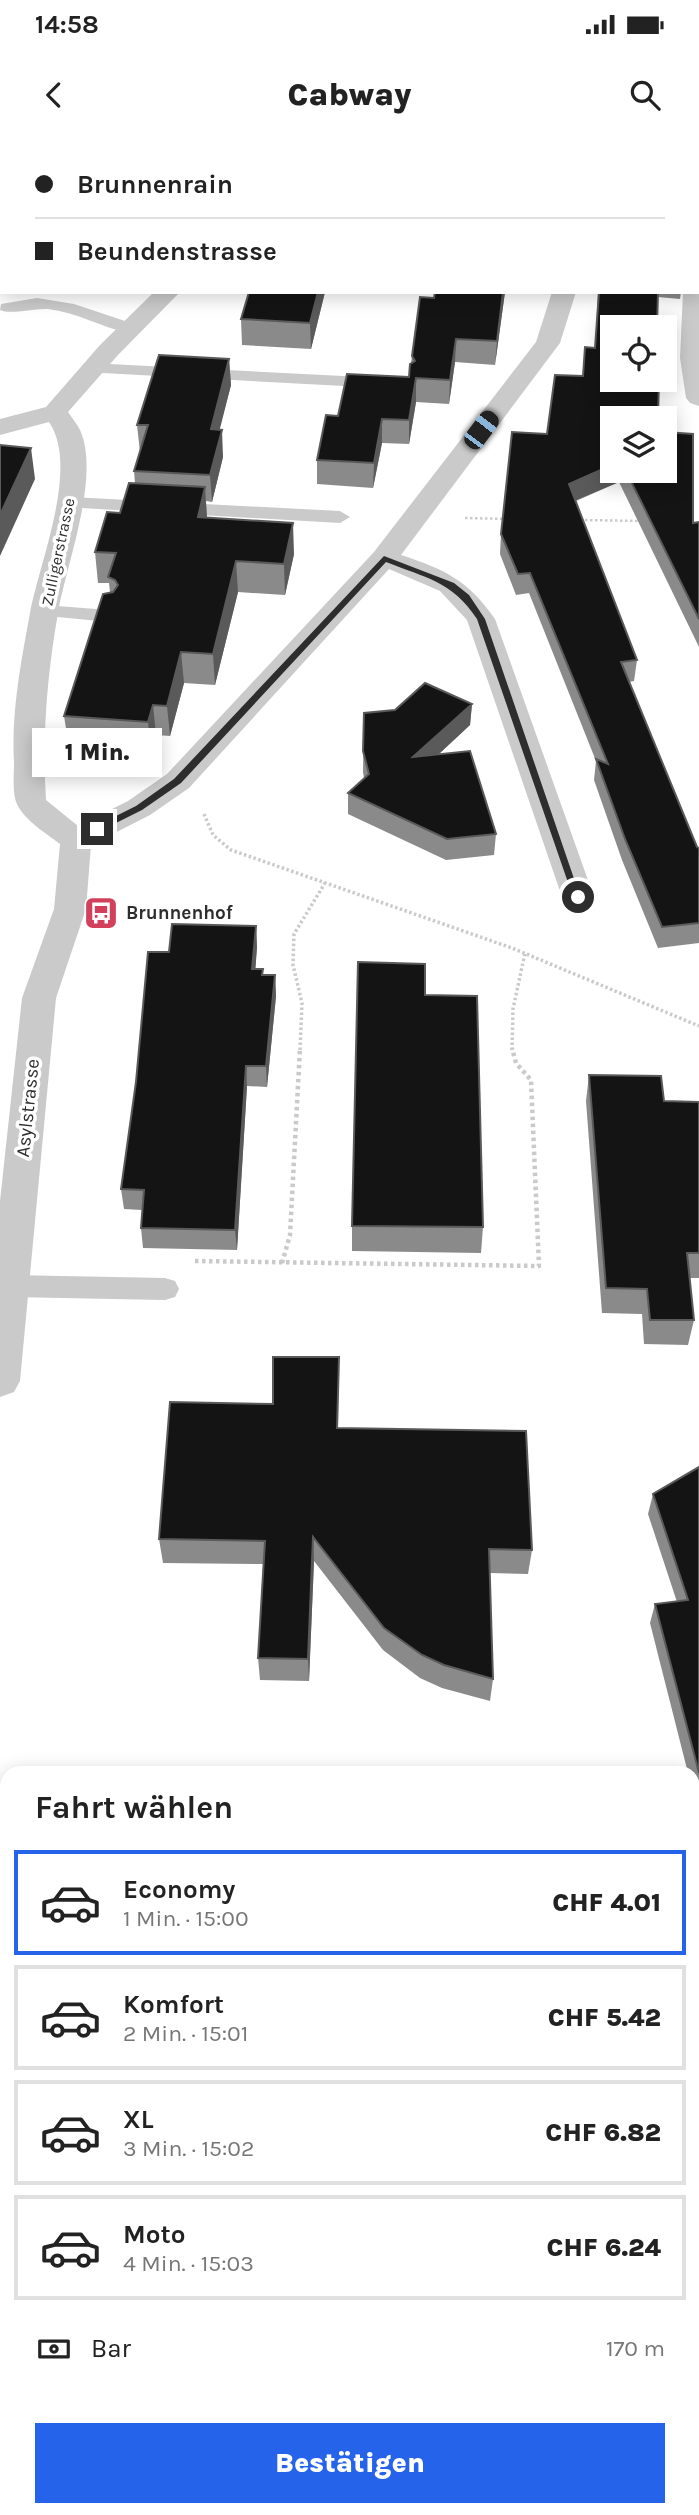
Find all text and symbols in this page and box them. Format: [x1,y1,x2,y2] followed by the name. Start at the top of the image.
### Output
[35,9,99,40] text: 14:58
[35,76,73,114] icon: back
[288,76,411,113] text: Cabway
[626,76,664,114] icon: search
[77,169,233,200] text: Brunnenrain
[77,236,277,267] text: Beundenstrasse
[600,315,677,483] map controls
[600,315,677,392] button: locate
[600,406,677,483] button: layers
[460,407,503,453] car
[37,496,79,608] street label: Zulligerstrasse
[32,728,162,776] callout: 1 Min.
[65,739,129,766] text: 1 Min.
[81,813,113,845] route end
[562,881,594,913] route start
[82,894,120,932] bus stop icon: Brunnenhof
[126,902,234,924] place label: Brunnenhof
[12,1058,44,1158] street label: Asylstrasse
[35,1789,233,1826] text: Fahrt wählen
[39,1871,102,1934] icon: car
[123,1874,235,1905] text: Economy
[552,1887,661,1918] text: CHF 4.01
[123,1905,249,1932] text: 1 Min. · 15:00
[39,1986,102,2049] icon: car
[123,1989,224,2020] text: Komfort
[548,2002,661,2033] text: CHF 5.42
[123,2020,248,2047] text: 2 Min. · 15:01
[39,2101,102,2164] icon: car
[123,2104,154,2135] text: XL
[545,2117,661,2148] text: CHF 6.82
[123,2135,254,2162] text: 3 Min. · 15:02
[39,2216,102,2279] icon: car
[123,2219,185,2250] text: Moto
[547,2232,661,2263] text: CHF 6.24
[123,2250,254,2277] text: 4 Min. · 15:03
[35,2330,73,2368] icon: cash
[91,2333,131,2364] text: Bar
[606,2335,665,2362] text: 170 m
[35,2423,665,2503] button: Bestätigen

